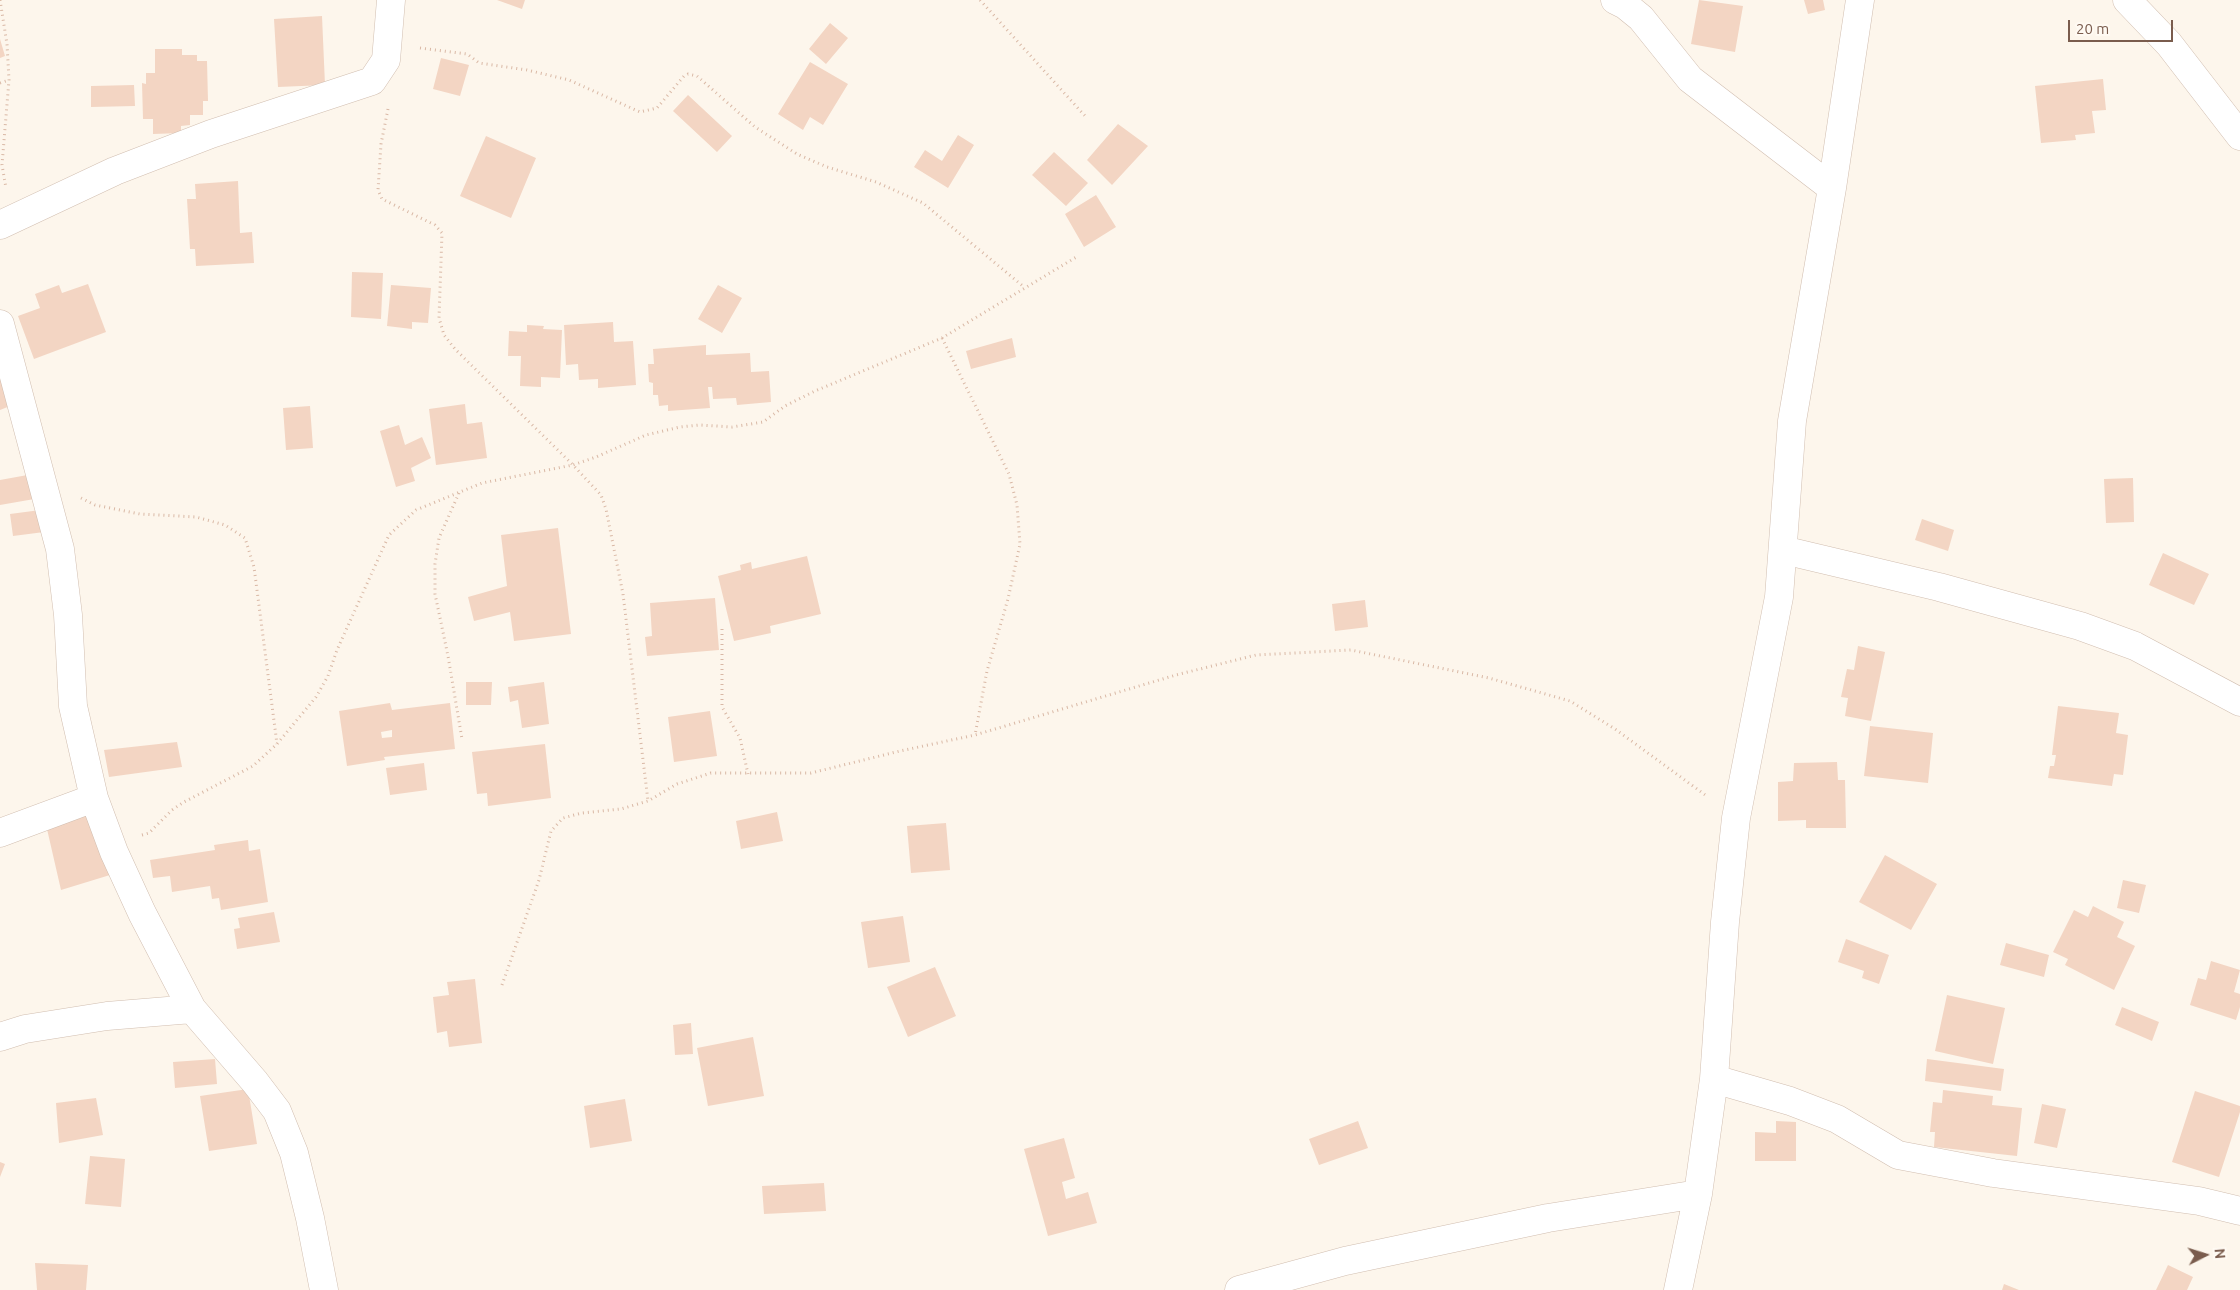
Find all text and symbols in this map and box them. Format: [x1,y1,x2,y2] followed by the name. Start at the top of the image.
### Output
[2070,10,2175,42] scale bar
[2076,20,2109,37] text: 20 m
[2180,1230,2230,1280] north arrow
[2212,1248,2228,1260] text: N

